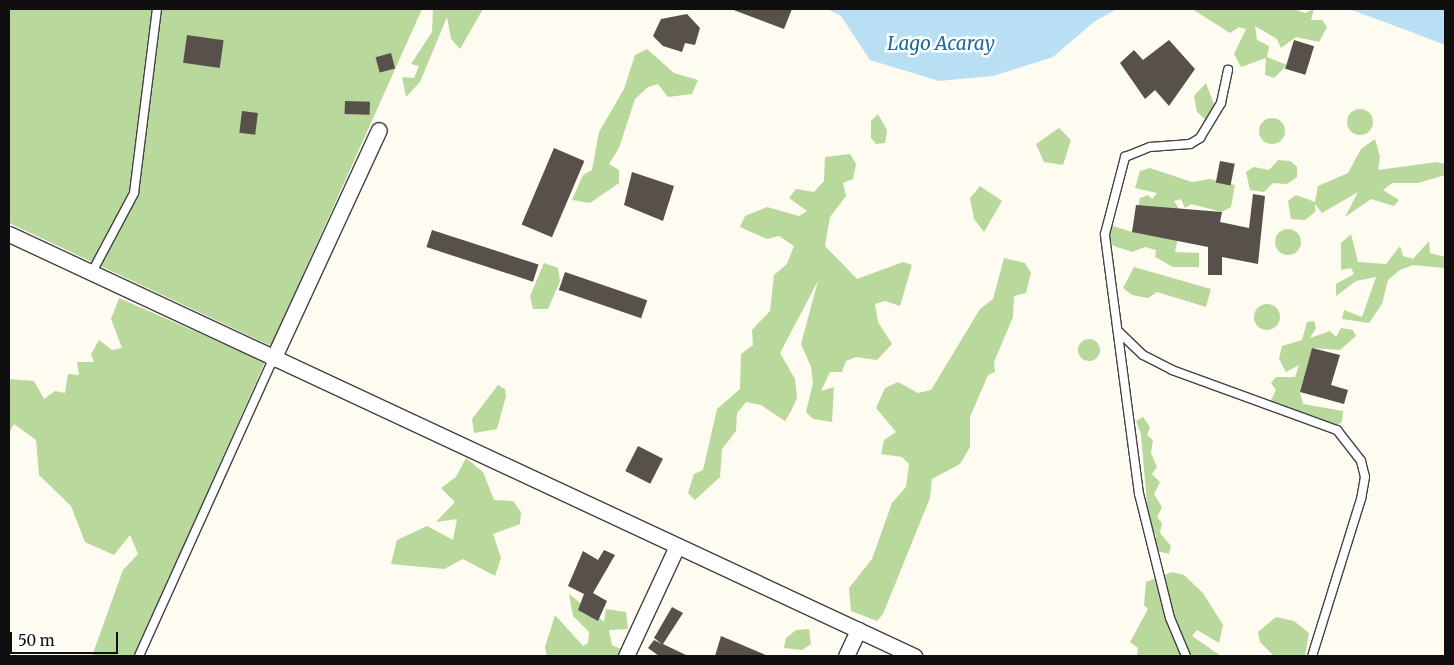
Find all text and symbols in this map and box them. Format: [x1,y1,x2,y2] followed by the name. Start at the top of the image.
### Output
[887,33,995,55] water label: Lago Acaray
[12,622,120,654] scale bar
[18,631,55,650] text: 50 m

